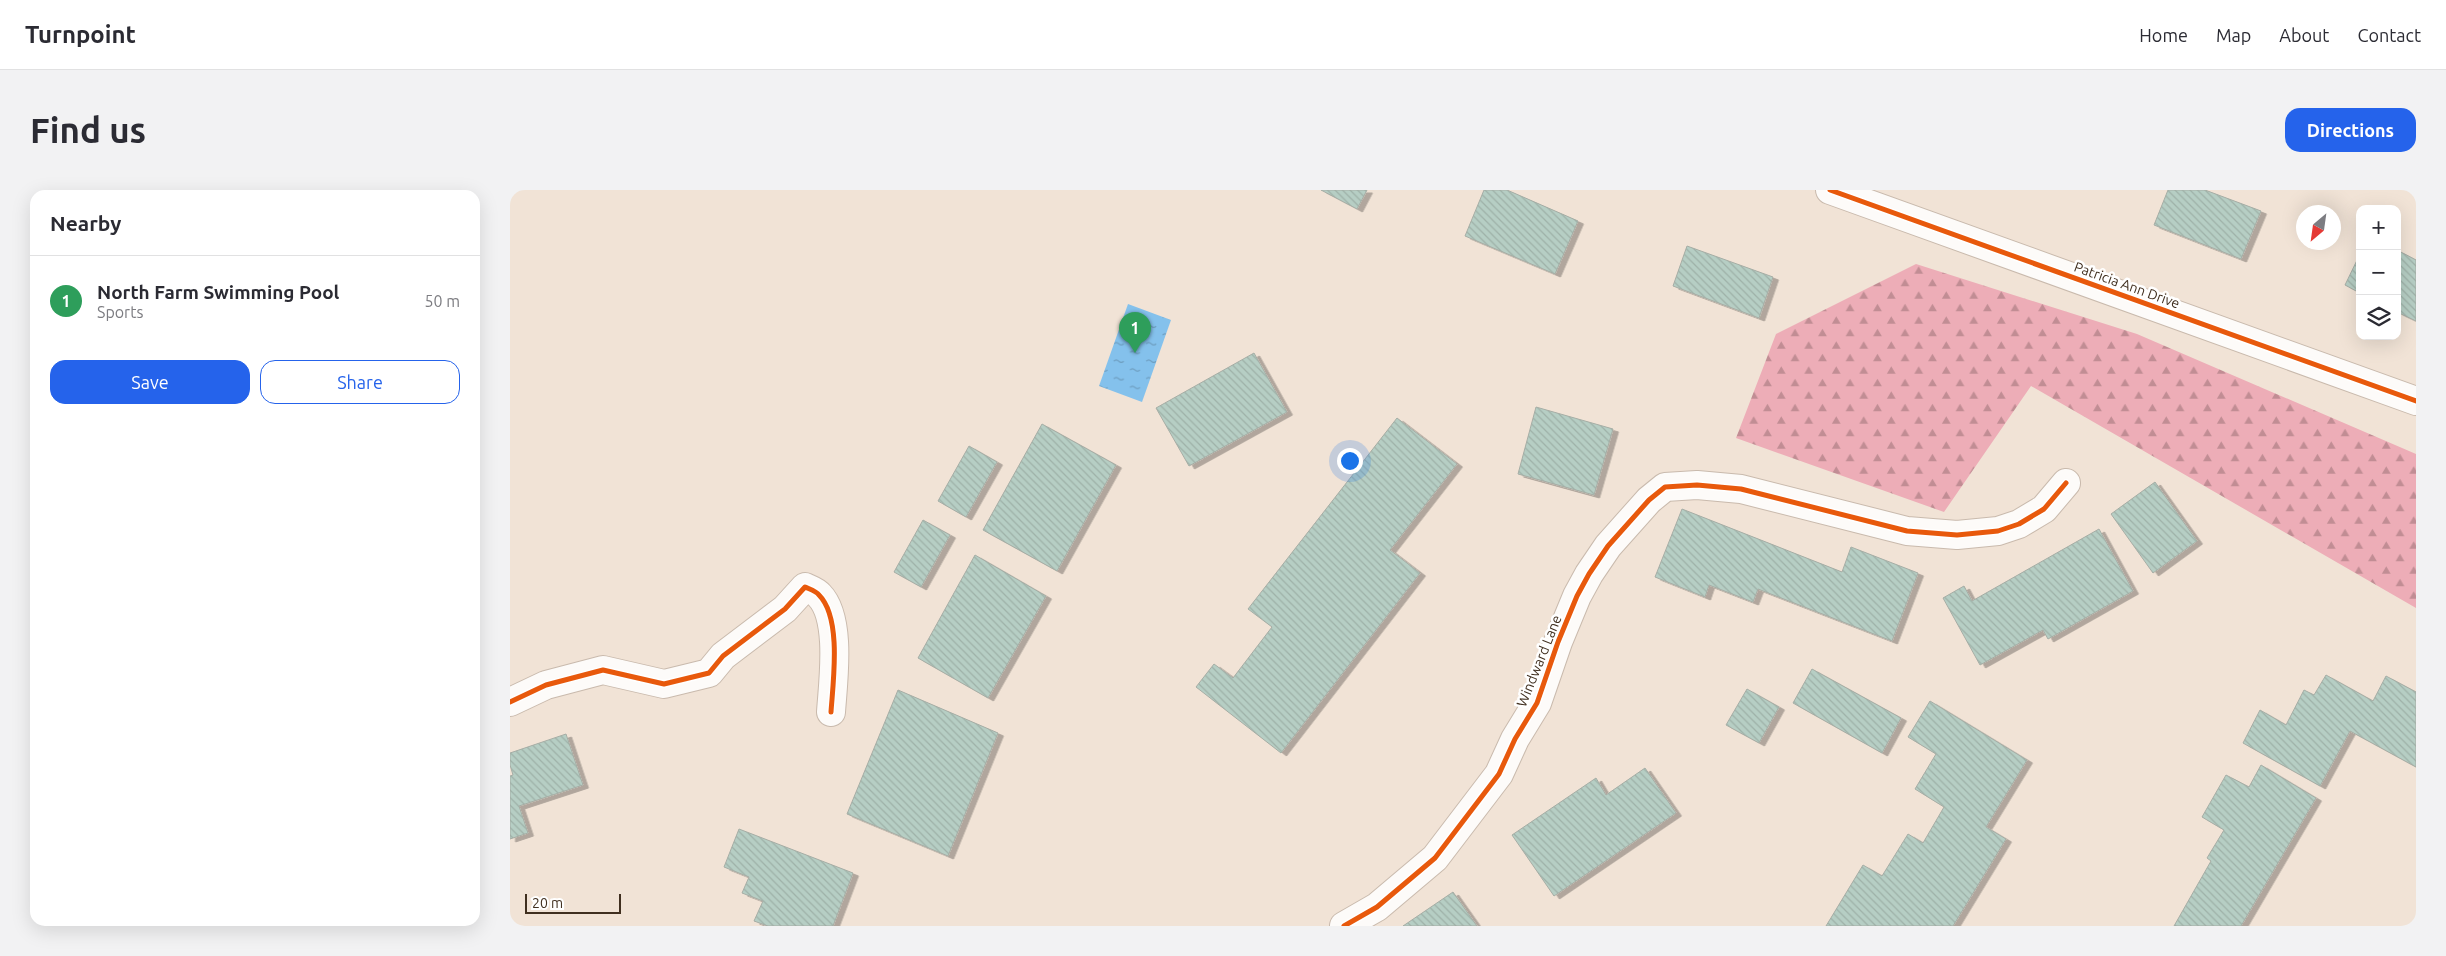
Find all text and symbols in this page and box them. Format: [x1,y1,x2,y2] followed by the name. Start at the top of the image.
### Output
[25,21,136,48] text: Turnpoint
[2139,25,2188,45] text: Home
[2216,25,2251,45] text: Map
[2279,25,2329,45] text: About
[2357,25,2421,45] text: Contact
[2285,108,2416,152] button: Directions
[30,110,146,150] text: Find us
[2296,205,2341,250] north arrow
[2356,205,2401,340] map controls
[2356,205,2401,250] button: +
[50,211,121,235] text: Nearby
[2356,250,2401,295] button: −
[2072,258,2182,312] street label: Patricia Ann Drive
[97,281,339,303] text: North Farm Swimming Pool
[61,292,71,310] text: 1
[424,292,460,310] text: 50 m
[2356,295,2401,340] button: layers
[97,303,143,321] text: Sports
[1119,312,1151,353] pin: 1
[50,360,250,404] button: Save
[260,360,460,404] button: Share
[1337,448,1363,474] your location
[1513,613,1565,709] street label: Windward Lane
[525,891,621,914] scale bar
[532,895,563,911] text: 20 m

